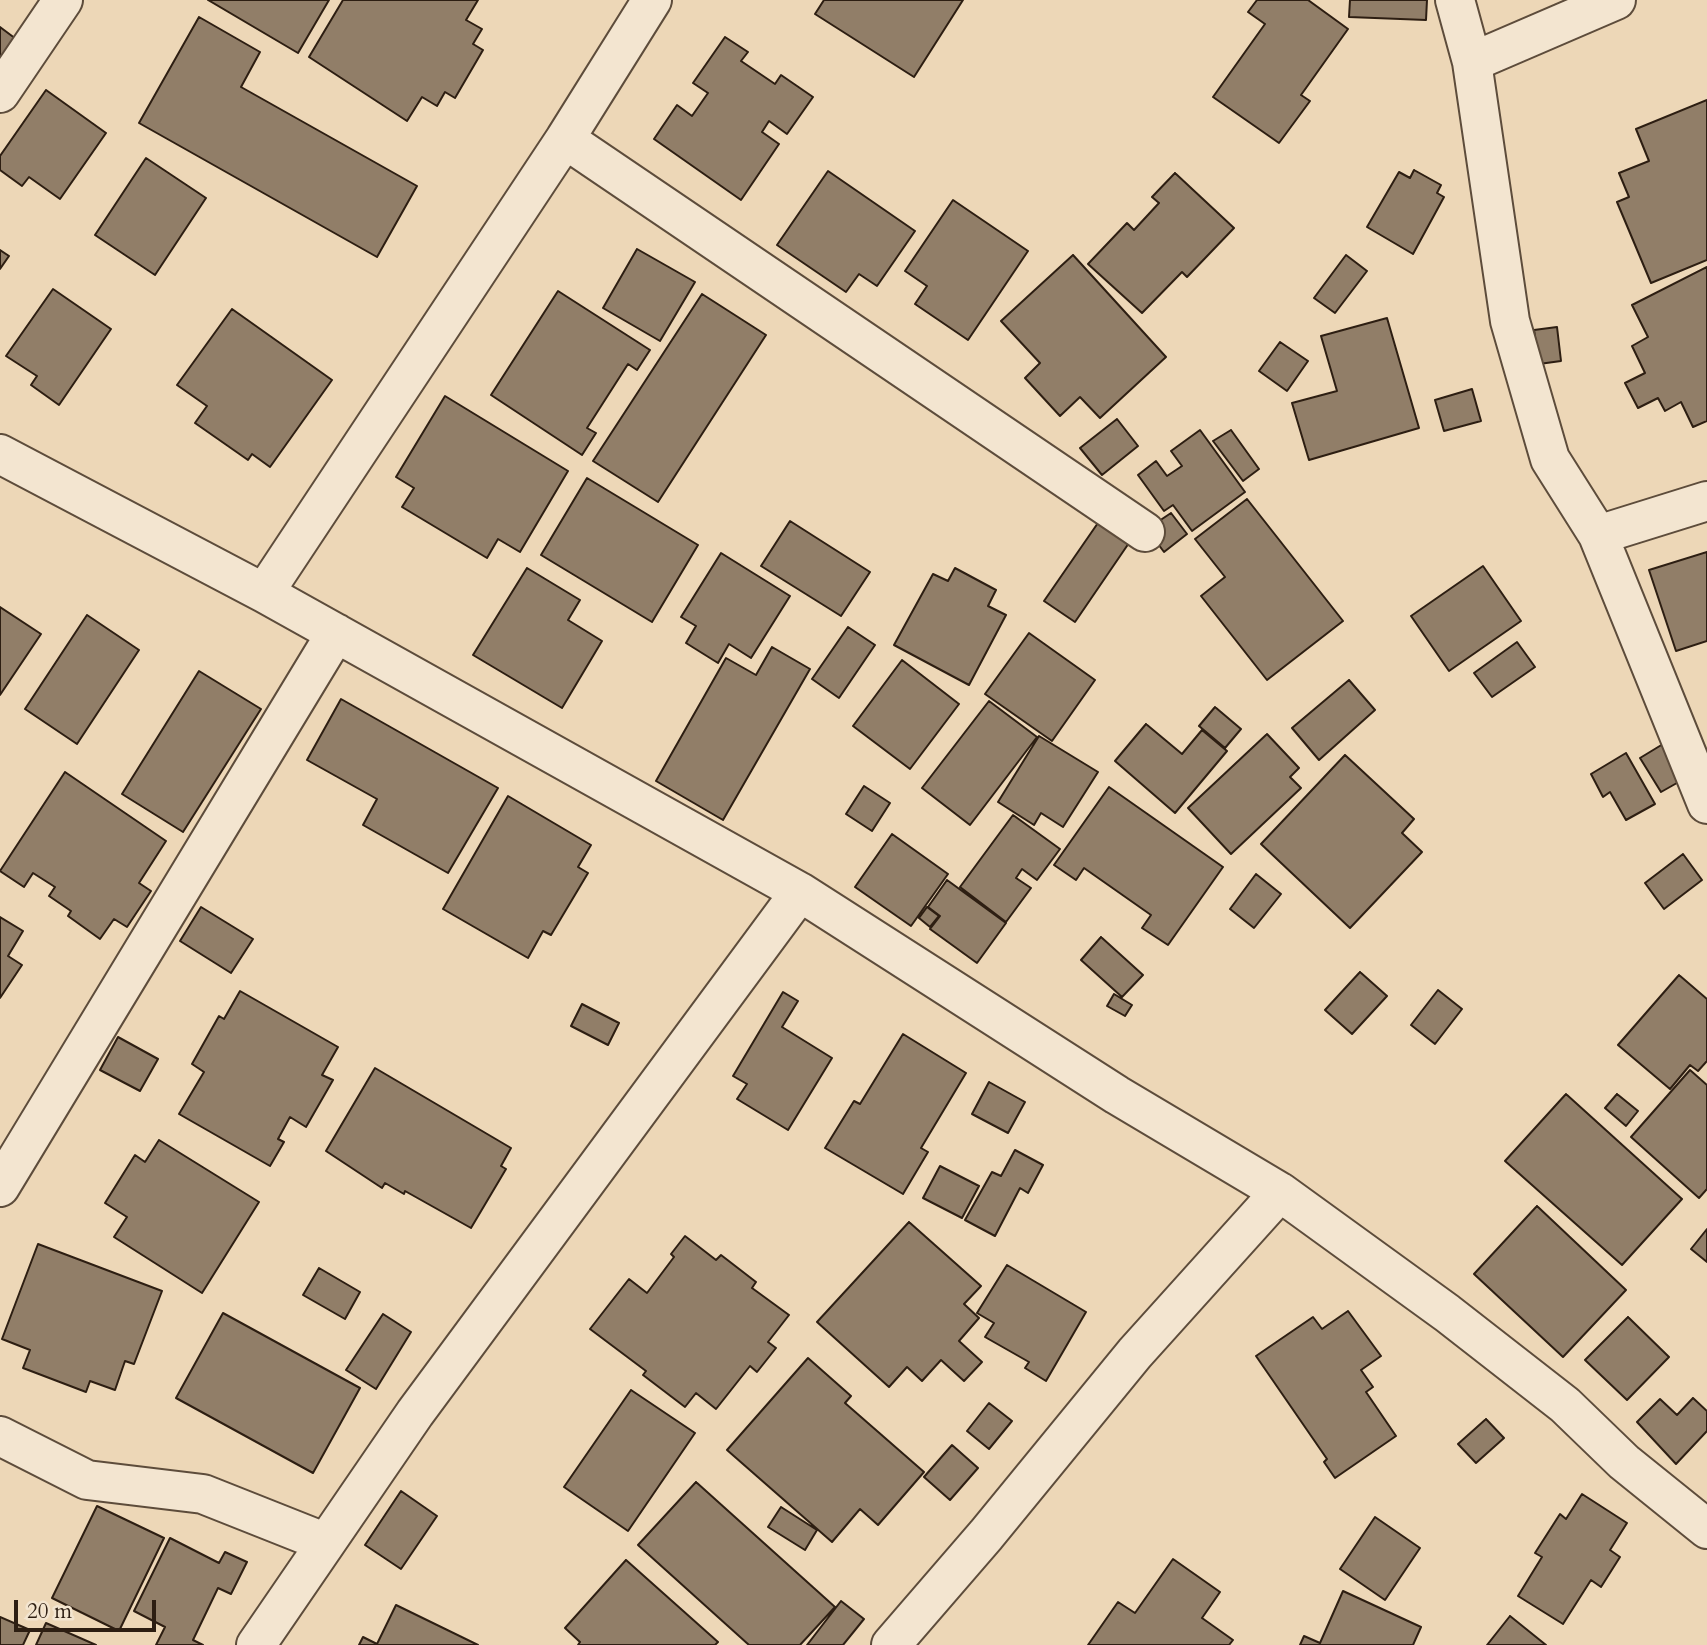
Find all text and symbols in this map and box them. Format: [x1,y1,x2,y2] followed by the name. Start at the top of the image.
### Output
[18,1586,159,1630] scale bar
[27,1597,72,1626] text: 20 m

